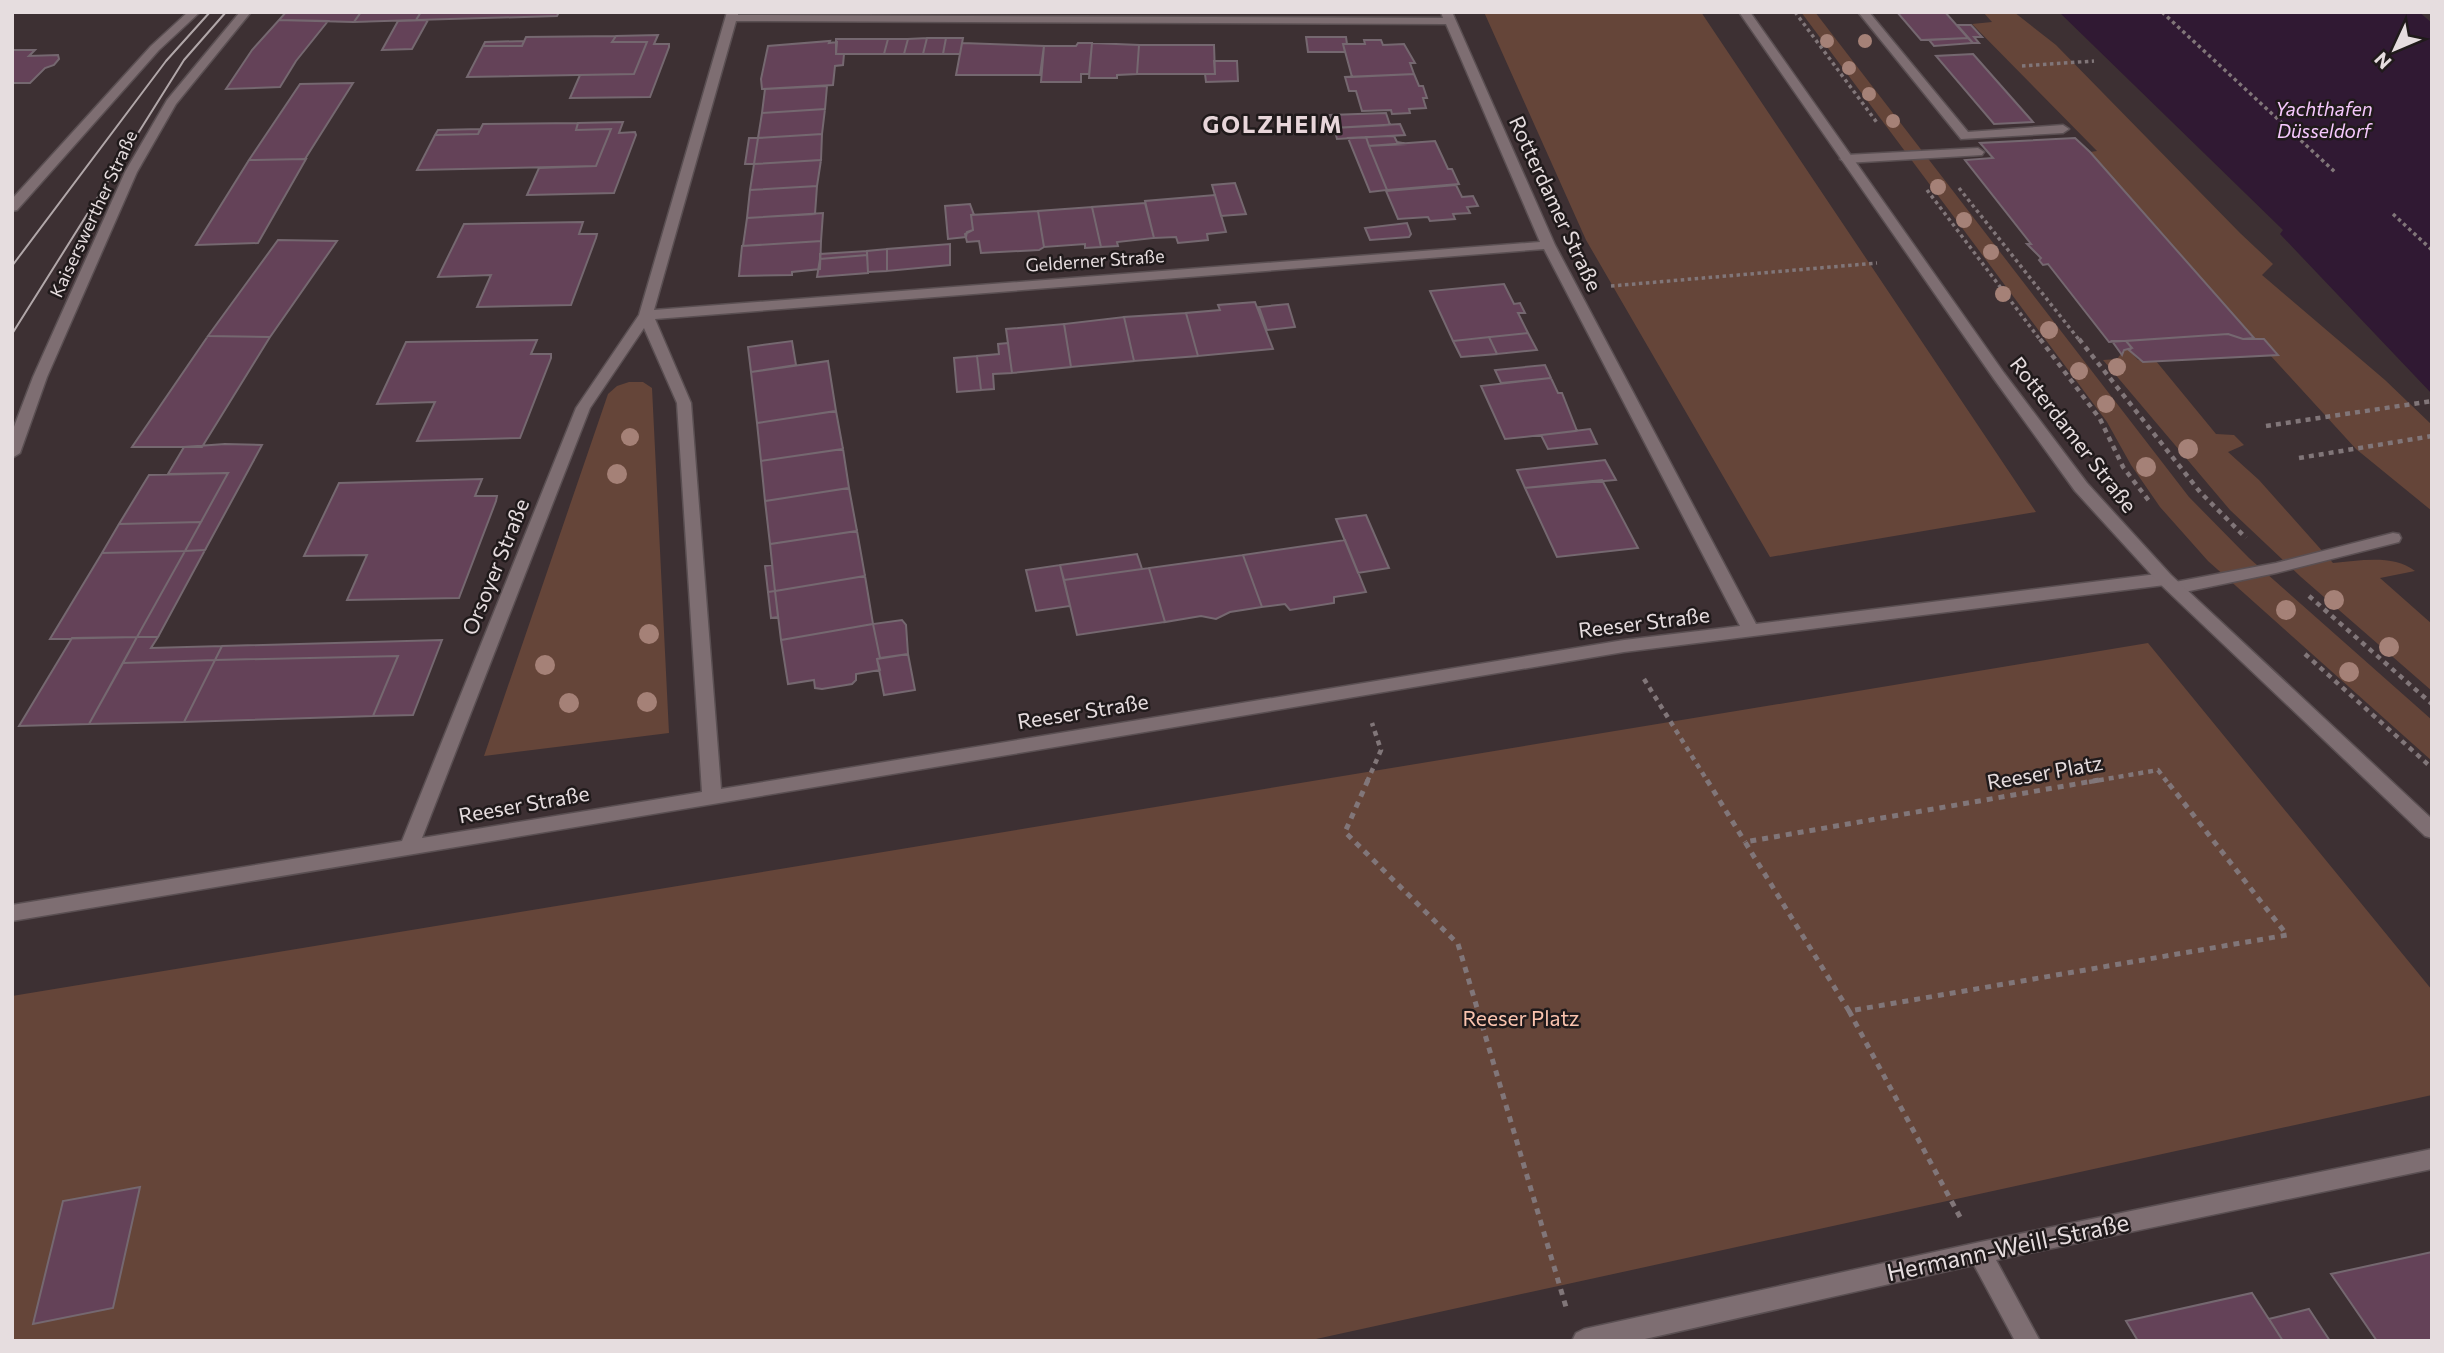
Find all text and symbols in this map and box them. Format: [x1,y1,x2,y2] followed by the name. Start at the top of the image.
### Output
[2360,14,2430,84] north arrow
[2369,48,2396,74] text: N
[2275,97,2374,142] water label: Yachthafen Düsseldorf
[1202,110,1344,138] district label: GOLZHEIM
[1505,112,1608,295] street label: Rotterdamer Straße
[45,127,141,301] street label: Kaiserswerther Straße
[1025,244,1165,276] street label: Gelderner Straße
[2006,351,2143,517] street label: Rotterdamer Straße
[456,495,533,638] street label: Orsoyer Straße
[1577,601,1711,642] street label: Reeser Straße
[1015,688,1150,733] street label: Reeser Straße
[1985,749,2105,794] street label: Reeser Platz
[456,780,591,827] street label: Reeser Straße
[1462,1005,1580,1030] park label: Reeser Platz
[1884,1207,2131,1286] street label: Hermann-Weill-Straße

